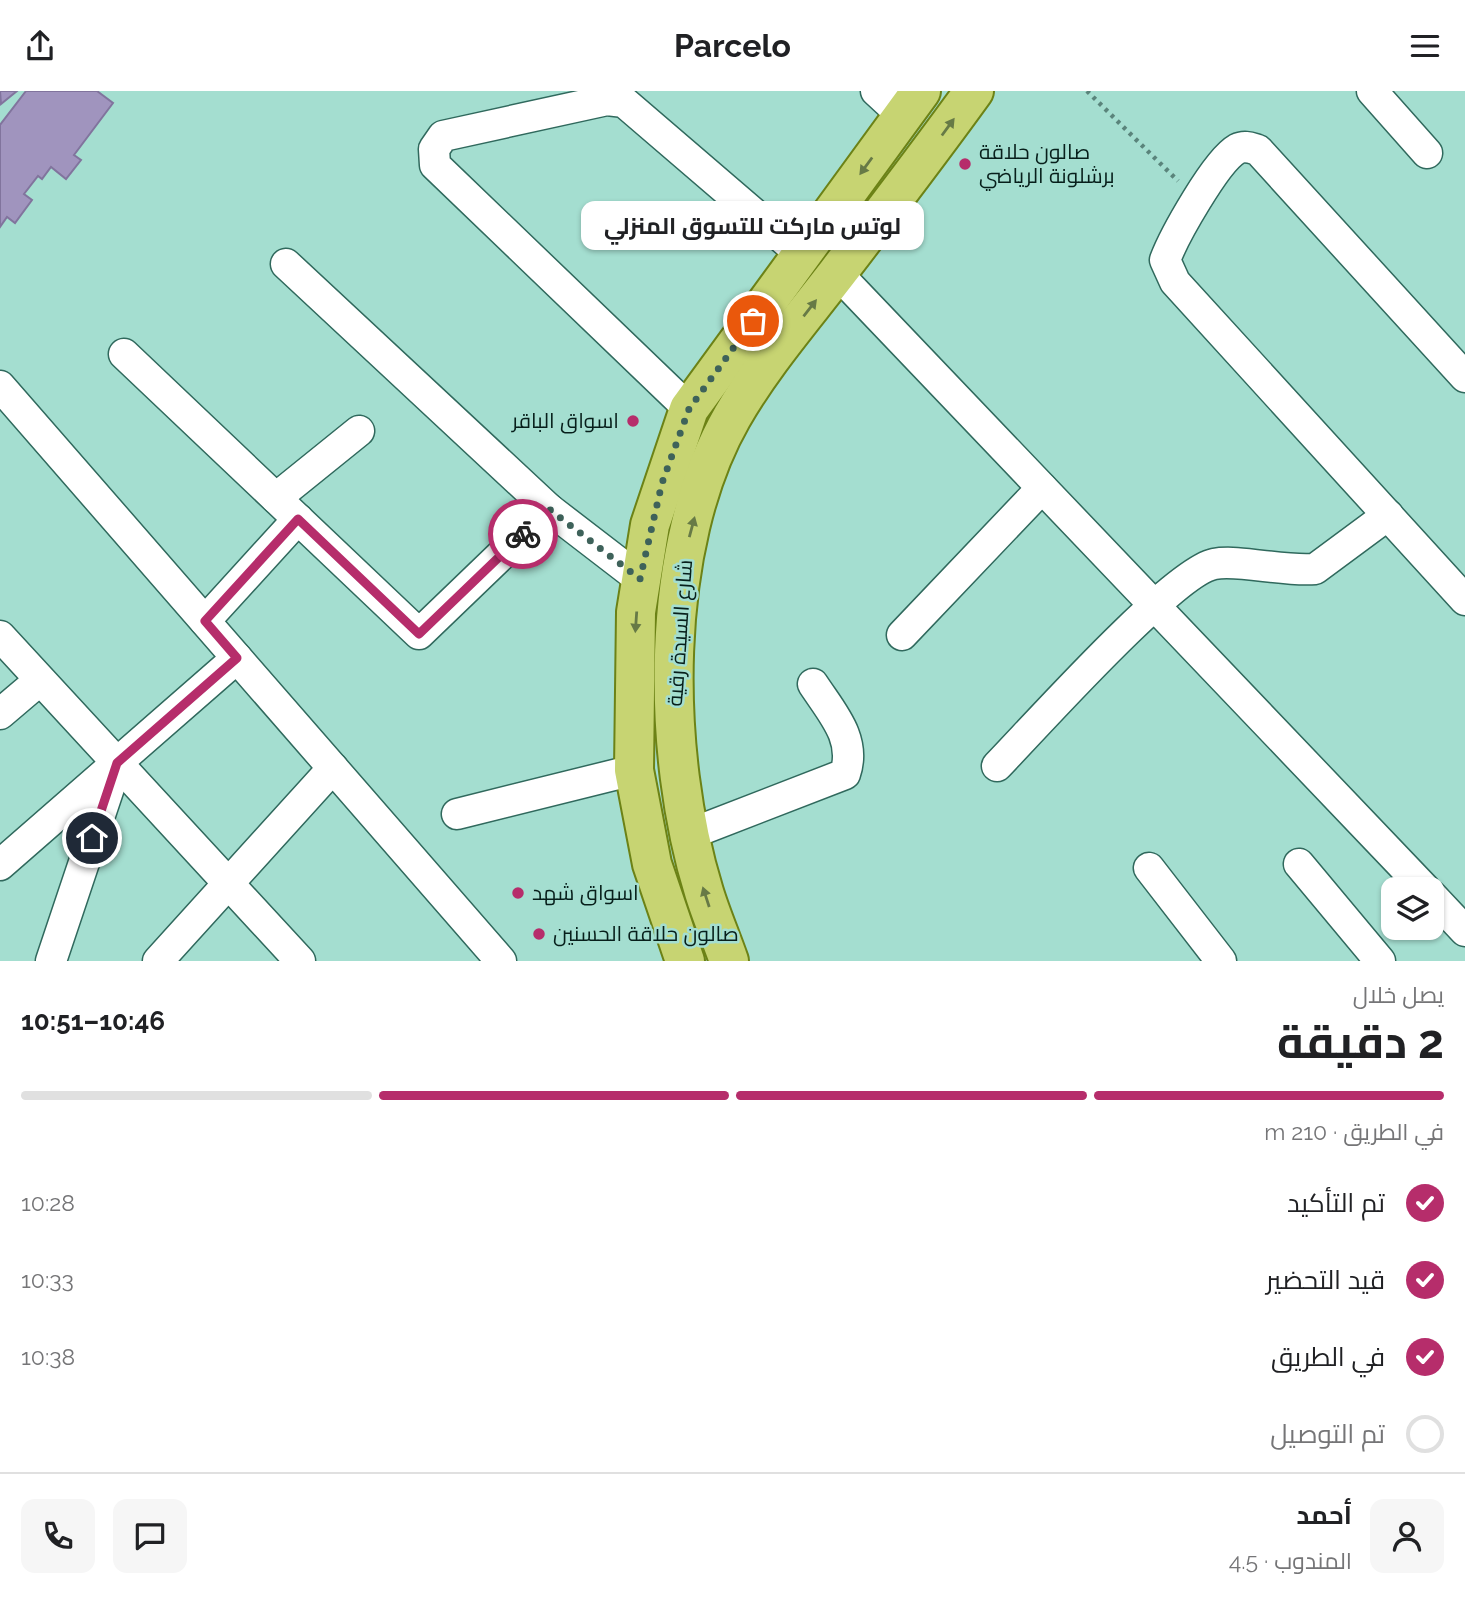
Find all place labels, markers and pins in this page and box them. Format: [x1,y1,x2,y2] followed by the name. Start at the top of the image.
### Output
[979,139,1115,191] place label: صالون حلاقة برشلونة الرياضي
[957,156,973,172] marker: صالون حلاقة برشلونة الرياضي
[582,202,924,251] callout: لوتس ماركت للتسوق المنزلي
[723,291,783,351] pin
[511,408,619,434] place label: اسواق الباقر
[625,413,641,429] marker: اسواق الباقر
[62,808,122,868] pin
[532,880,639,906] place label: اسواق شهد
[510,885,526,901] marker: اسواق شهد
[553,921,739,947] place label: صالون حلاقة الحسنين
[531,926,547,942] marker: صالون حلاقة الحسنين

